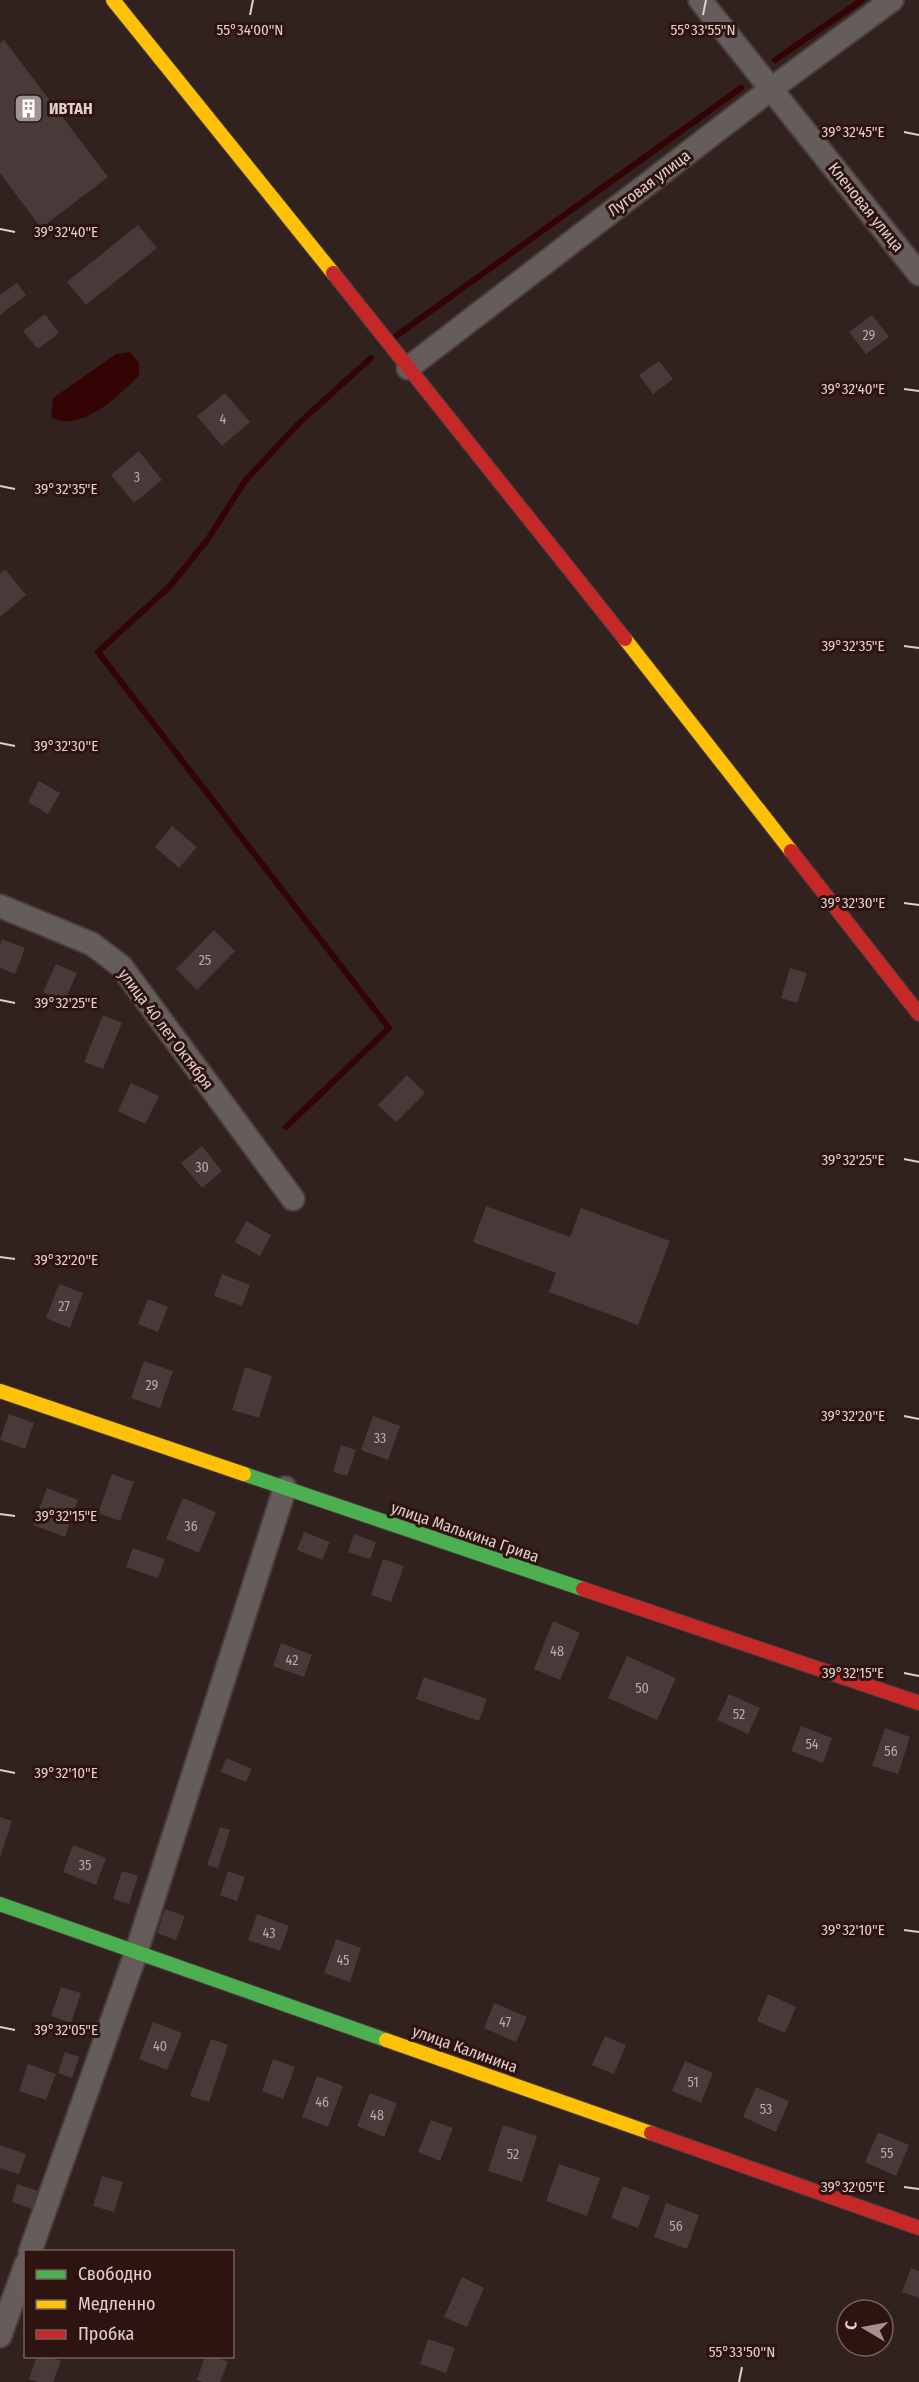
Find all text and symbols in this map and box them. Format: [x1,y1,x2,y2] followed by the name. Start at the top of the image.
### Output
[217,21,283,39] text: 55°34'00"N
[670,21,736,39] text: 55°33'55"N
[12,92,44,124] building icon: ИВТАН
[49,99,93,118] place label: ИВТАН
[822,123,884,141] text: 39°32'45"E
[604,146,694,220] street label: Луговая улица
[824,159,908,256] street label: Кленовая улица
[34,223,98,241] text: 39°32'40"E
[863,327,876,344] house number: 29
[821,380,885,398] text: 39°32'40"E
[220,411,227,428] house number: 4
[134,469,140,486] house number: 3
[34,480,98,498] text: 39°32'35"E
[821,637,885,655] text: 39°32'35"E
[34,737,98,755] text: 39°32'30"E
[821,894,885,912] text: 39°32'30"E
[199,952,211,969] house number: 25
[114,965,218,1093] street label: улица 40 лет Октября
[35,994,97,1012] text: 39°32'25"E
[822,1151,884,1169] text: 39°32'25"E
[195,1159,209,1176] house number: 30
[34,1251,98,1269] text: 39°32'20"E
[58,1298,70,1315] house number: 27
[146,1377,159,1394] house number: 29
[821,1407,885,1425] text: 39°32'20"E
[374,1430,386,1447] house number: 33
[389,1498,542,1566] street label: улица Малькина Грива
[35,1507,97,1525] text: 39°32'15"E
[184,1518,198,1535] house number: 36
[550,1643,564,1660] house number: 48
[286,1652,298,1669] house number: 42
[822,1664,884,1682] text: 39°32'15"E
[635,1680,649,1697] house number: 50
[733,1706,745,1723] house number: 52
[805,1736,819,1753] house number: 54
[884,1743,898,1760] house number: 56
[34,1764,98,1782] text: 39°32'10"E
[79,1857,91,1874] house number: 35
[821,1921,885,1939] text: 39°32'10"E
[263,1925,275,1942] house number: 43
[336,1952,350,1969] house number: 45
[499,2014,511,2031] house number: 47
[34,2021,98,2039] text: 39°32'05"E
[410,2021,520,2077] street label: улица Калинина
[153,2038,167,2055] house number: 40
[687,2074,699,2091] house number: 51
[315,2094,329,2111] house number: 46
[760,2101,772,2118] house number: 53
[370,2107,384,2124] house number: 48
[881,2145,893,2162] house number: 55
[507,2146,519,2163] house number: 52
[821,2178,885,2196] text: 39°32'05"E
[669,2218,683,2235] house number: 56
[24,2250,234,2358] legend
[78,2263,152,2285] text: Свободно
[78,2293,156,2315] text: Медленно
[835,2298,895,2358] north arrow
[841,2319,861,2331] text: С
[78,2323,134,2345] text: Пробка
[709,2343,775,2361] text: 55°33'50"N

